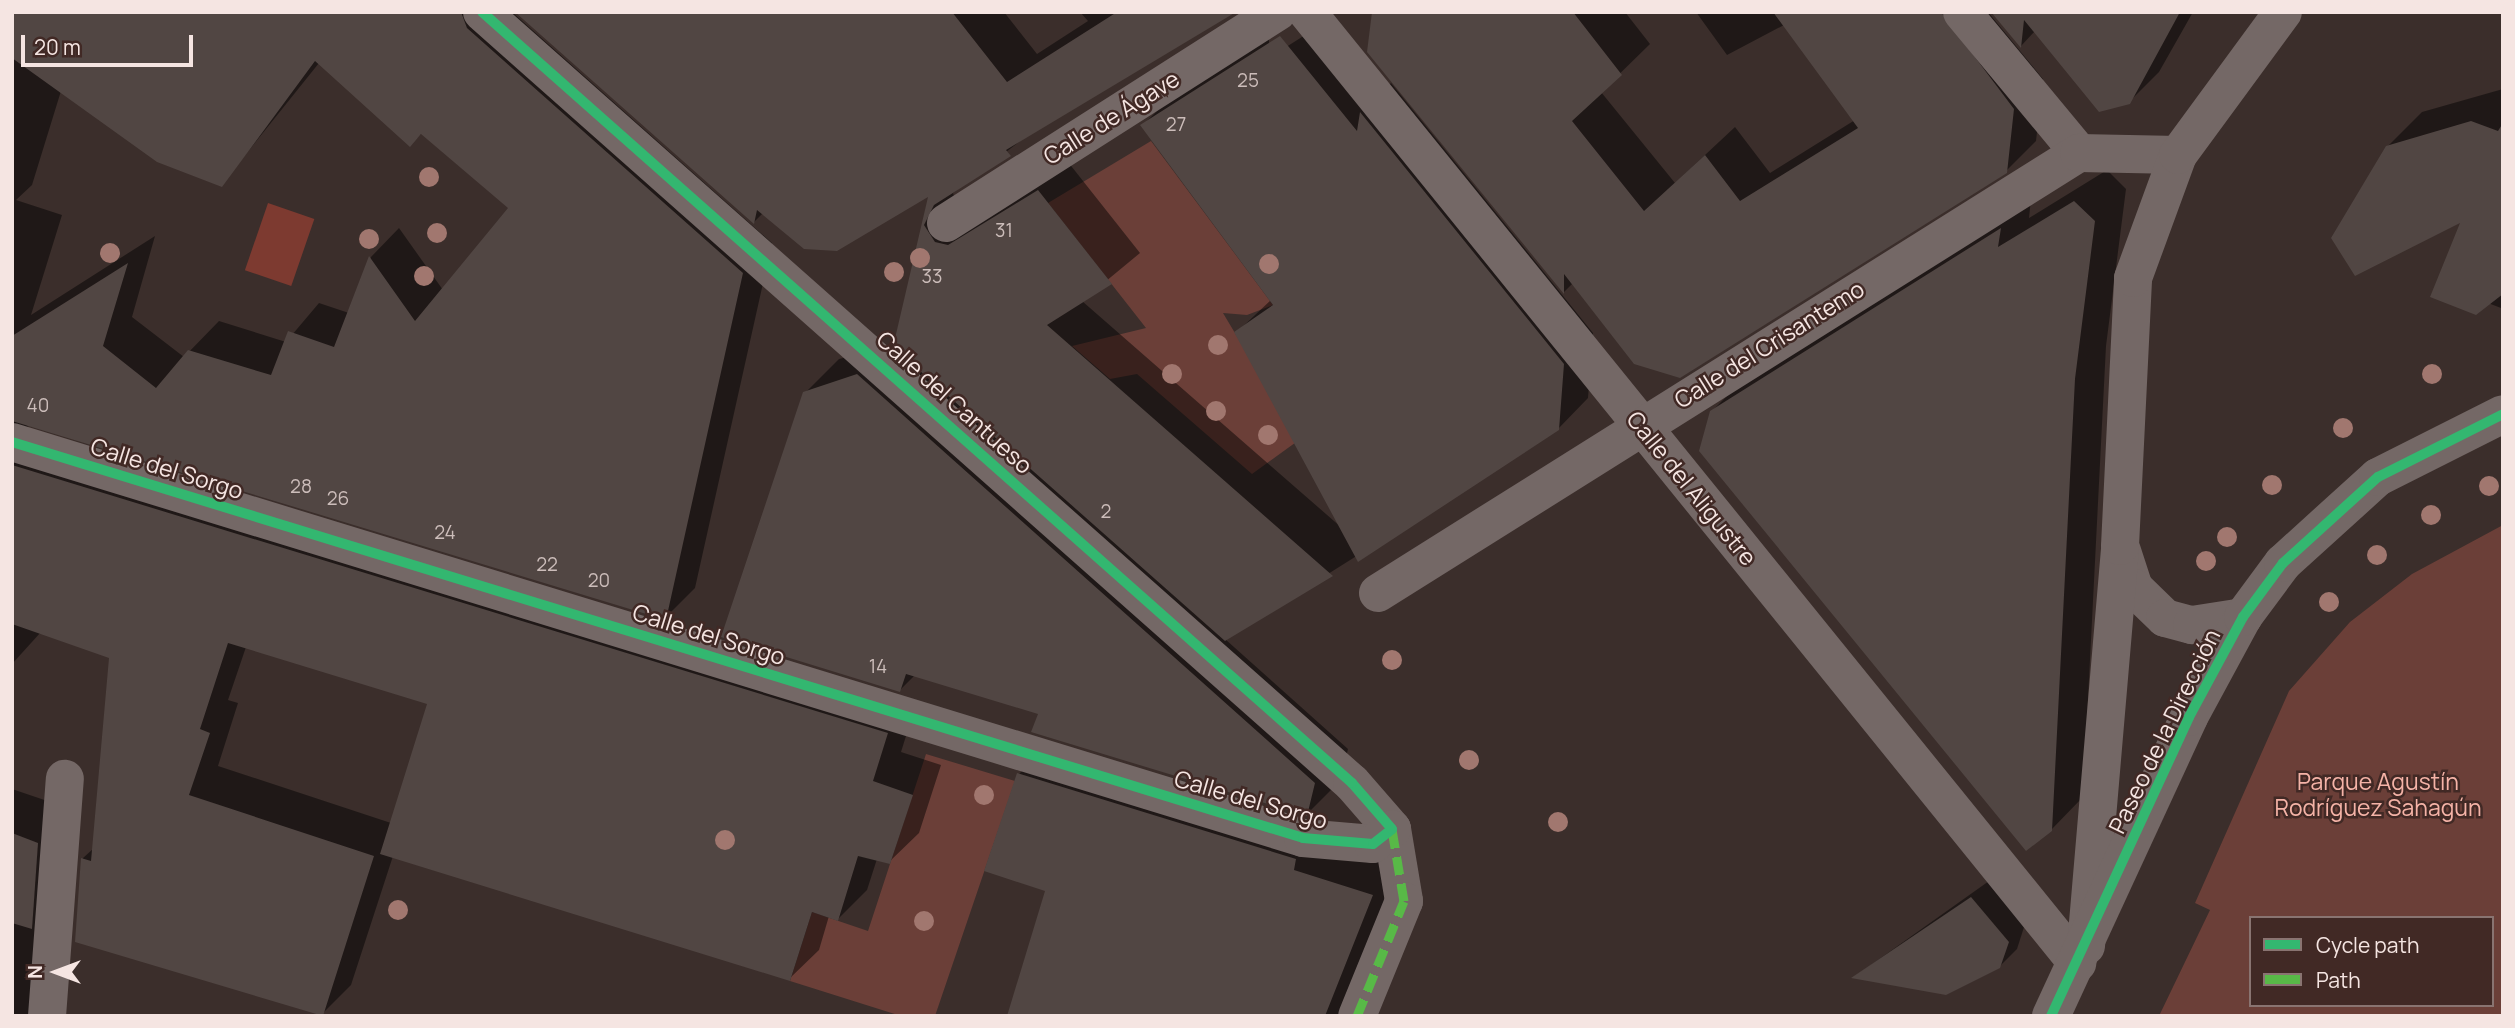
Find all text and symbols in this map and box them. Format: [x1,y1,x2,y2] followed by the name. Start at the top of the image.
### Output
[24,21,196,65] scale bar
[34,33,81,61] text: 20 m
[1038,64,1184,170] street label: Calle de Ágave
[1237,70,1259,92] house number: 25
[1166,114,1186,136] house number: 27
[995,220,1013,242] house number: 31
[921,266,943,288] house number: 33
[1669,274,1869,414] street label: Calle del Crisantemo
[871,325,1039,479] street label: Calle del Cantueso
[27,395,49,417] house number: 40
[1621,405,1763,571] street label: Calle del Aligustre
[87,432,247,504] street label: Calle del Sorgo
[290,476,312,498] house number: 28
[327,488,349,510] house number: 26
[1101,501,1111,523] house number: 2
[434,522,456,544] house number: 24
[536,554,558,576] house number: 22
[588,570,610,592] house number: 20
[629,598,789,670] street label: Calle del Sorgo
[2102,624,2226,838] street label: Paseo de la Dirección
[869,656,887,678] house number: 14
[1171,764,1331,834] street label: Calle del Sorgo
[2274,767,2482,821] park label: Parque Agustín Rodríguez Sahagún
[2249,916,2494,1007] legend
[2316,931,2419,959] text: Cycle path
[21,937,91,1007] north arrow
[22,965,48,979] text: N
[2316,966,2361,994] text: Path

